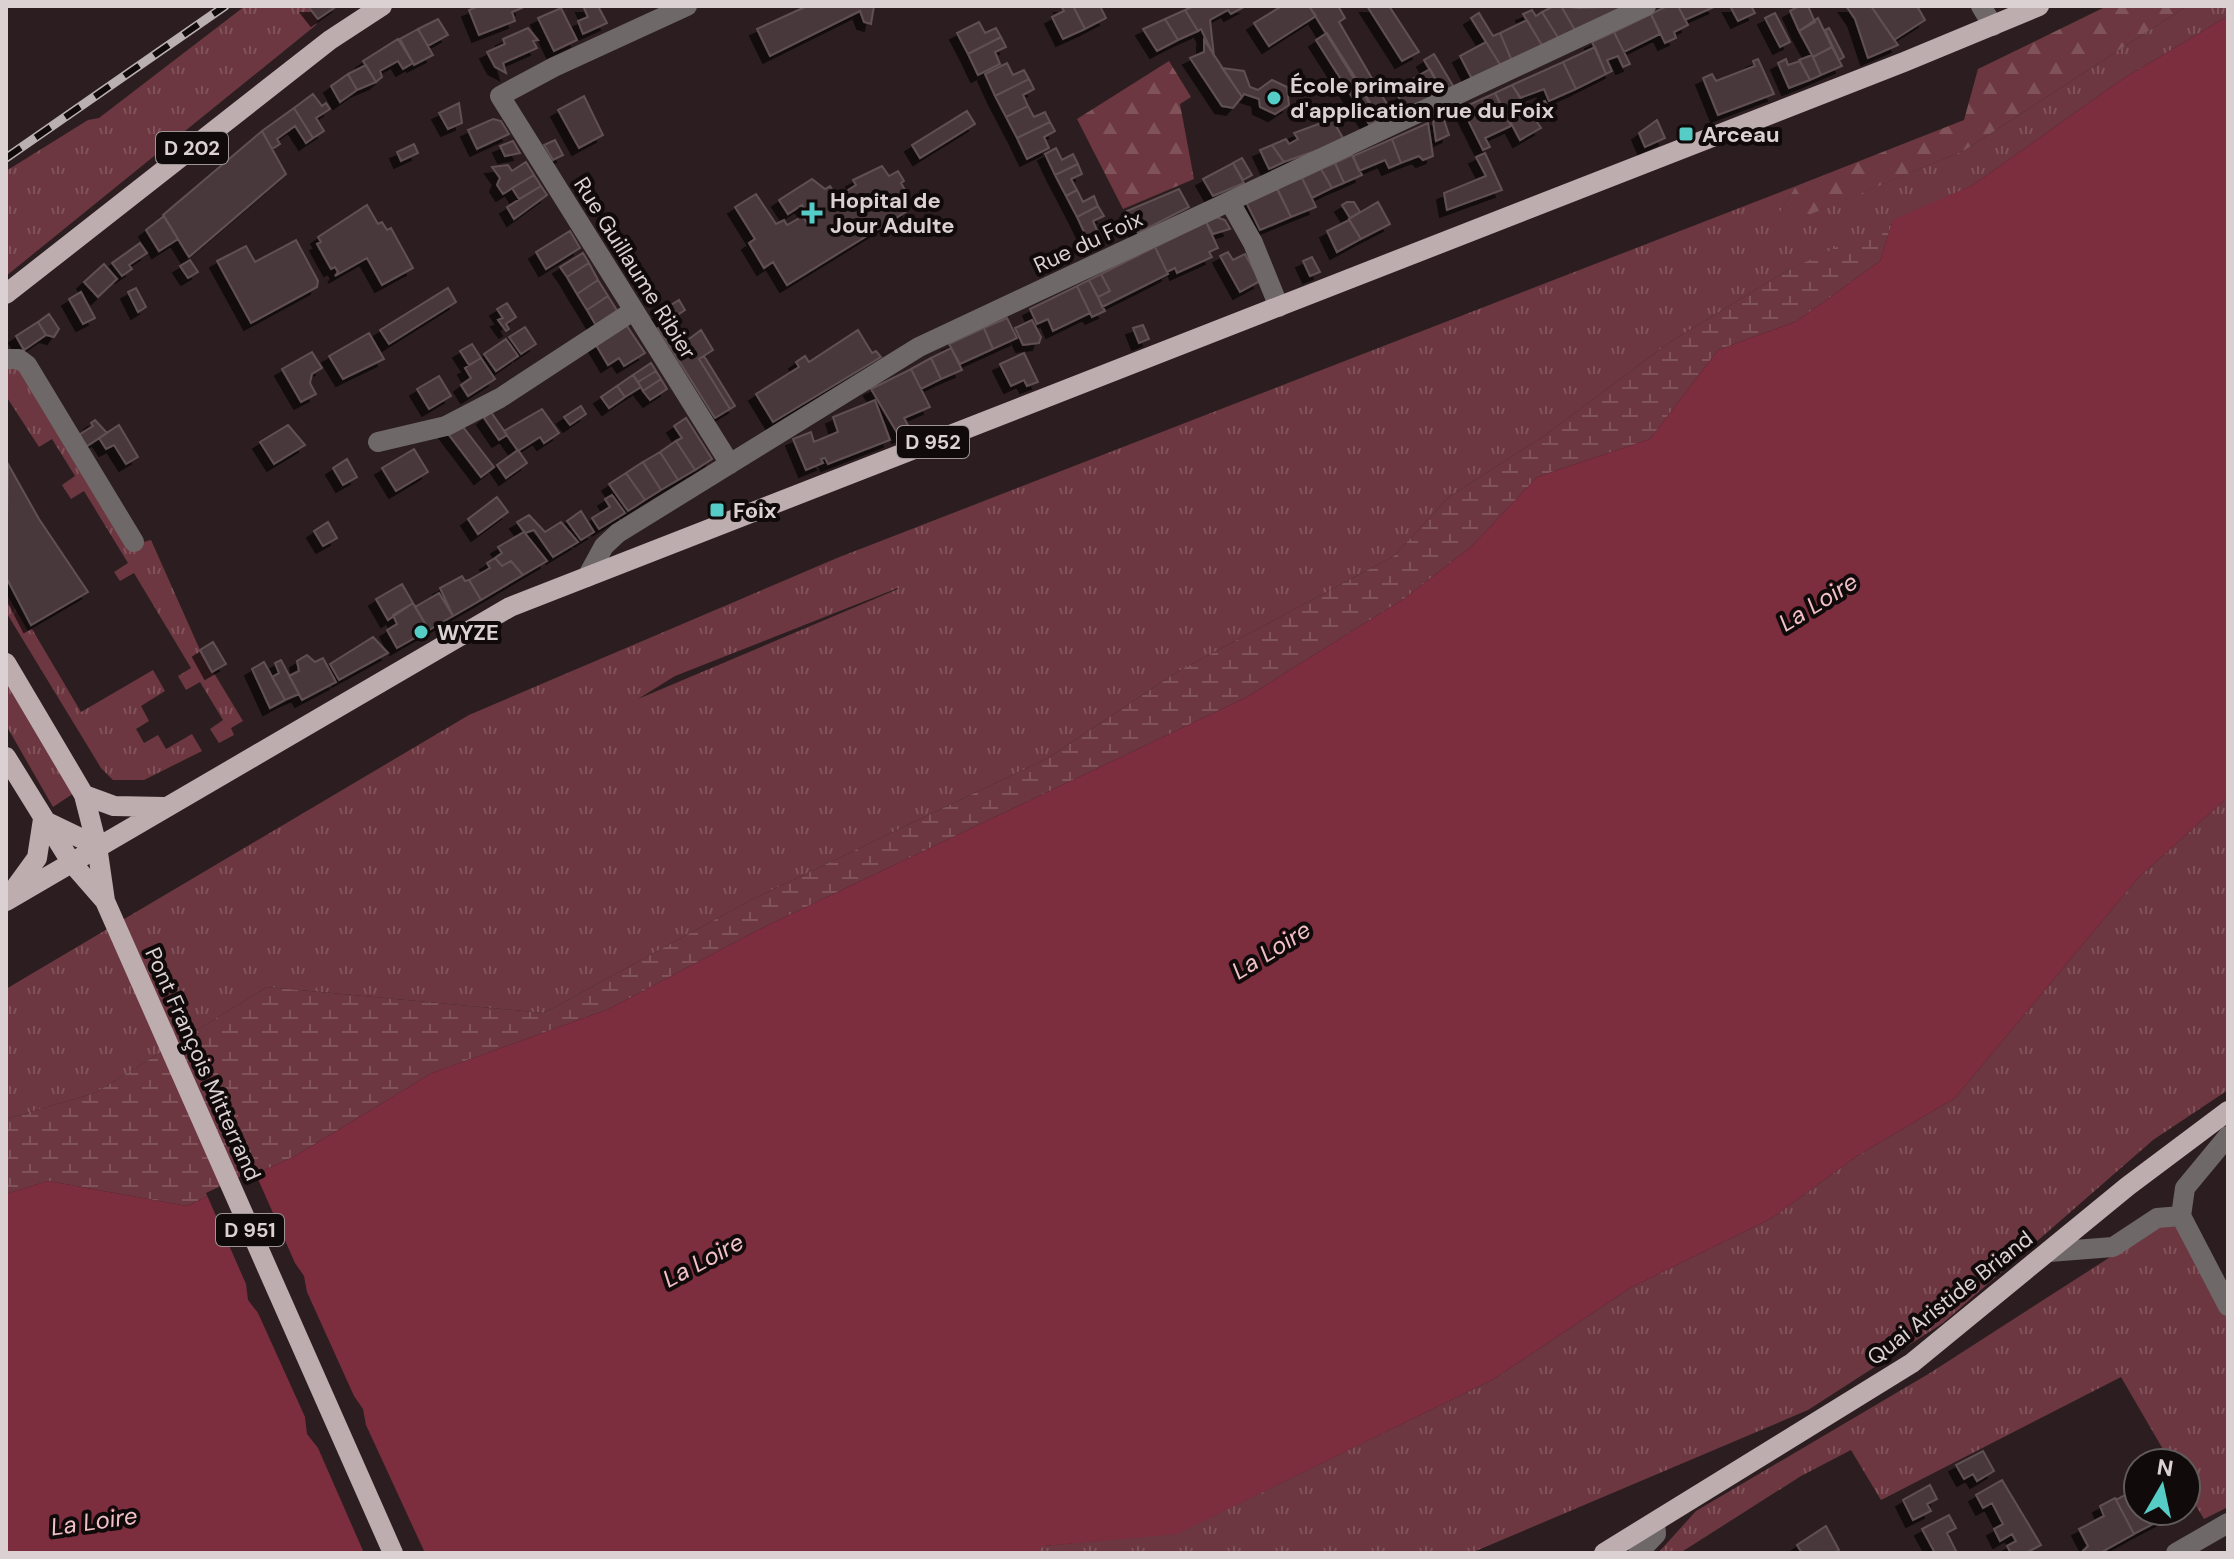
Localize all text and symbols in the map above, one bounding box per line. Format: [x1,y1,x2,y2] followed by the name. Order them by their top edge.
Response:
[1290,71,1554,125] place label: École primaire d'application rue du Foix
[1265,89,1283,107] marker: École primaire d'application rue du Foix
[1702,120,1779,149] place label: Arceau
[1677,125,1695,143] marker: Arceau
[156,132,228,164] road number: D 202
[567,172,703,364] street label: Rue Guillaume Ribier
[830,186,954,240] place label: Hopital de Jour Adulte
[801,202,823,224] marker: Hopital de Jour Adulte
[1029,204,1147,280] street label: Rue du Foix
[897,426,969,458] road number: D 952
[733,496,777,525] place label: Foix
[708,501,726,519] marker: Foix
[1773,566,1863,638] water label: La Loire
[437,618,499,647] place label: WYZE
[412,623,430,641] marker: WYZE
[1226,914,1316,986] water label: La Loire
[138,943,268,1185] street label: Pont François Mitterrand
[216,1214,284,1246] road number: D 951
[1861,1224,2039,1372] street label: Quai Aristide Briand
[657,1226,749,1294] water label: La Loire
[2122,1447,2202,1527] north arrow
[2155,1452,2175,1483] text: N
[49,1500,139,1542] water label: La Loire

